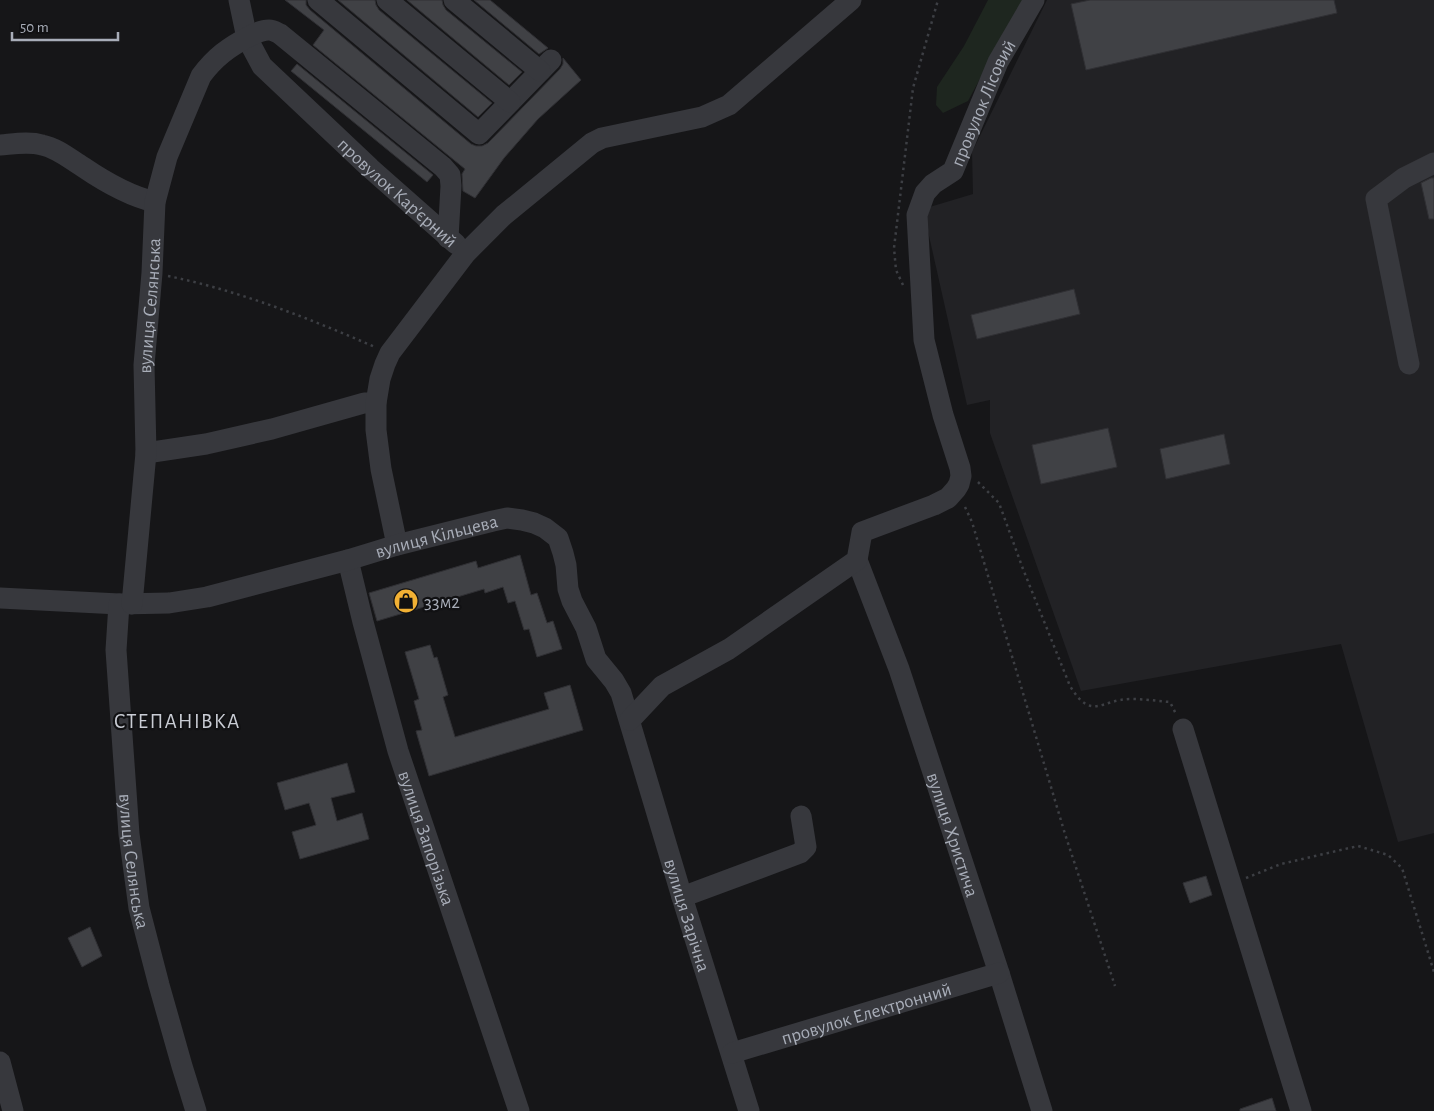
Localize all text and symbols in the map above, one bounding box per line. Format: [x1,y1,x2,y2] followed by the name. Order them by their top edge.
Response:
[12,10,119,42] scale bar
[20,20,49,35] text: 50 m
[948,37,1020,169] street label: провулок Лісовий
[334,135,460,251] street label: провулок Кар'єрний
[136,237,164,374] street label: вулиця Селянська
[373,512,500,562] street label: вулиця Кільцева
[393,588,419,614] shop icon: 33м2
[424,593,460,612] place label: 33м2
[114,711,240,732] district label: СТЕПАНІВКА
[394,768,457,908] street label: вулиця Запорізька
[923,770,981,900] street label: вулиця Христича
[115,793,152,931] street label: вулиця Селянська
[660,857,713,975] street label: вулиця Зарічна
[779,980,954,1049] street label: провулок Електронний

